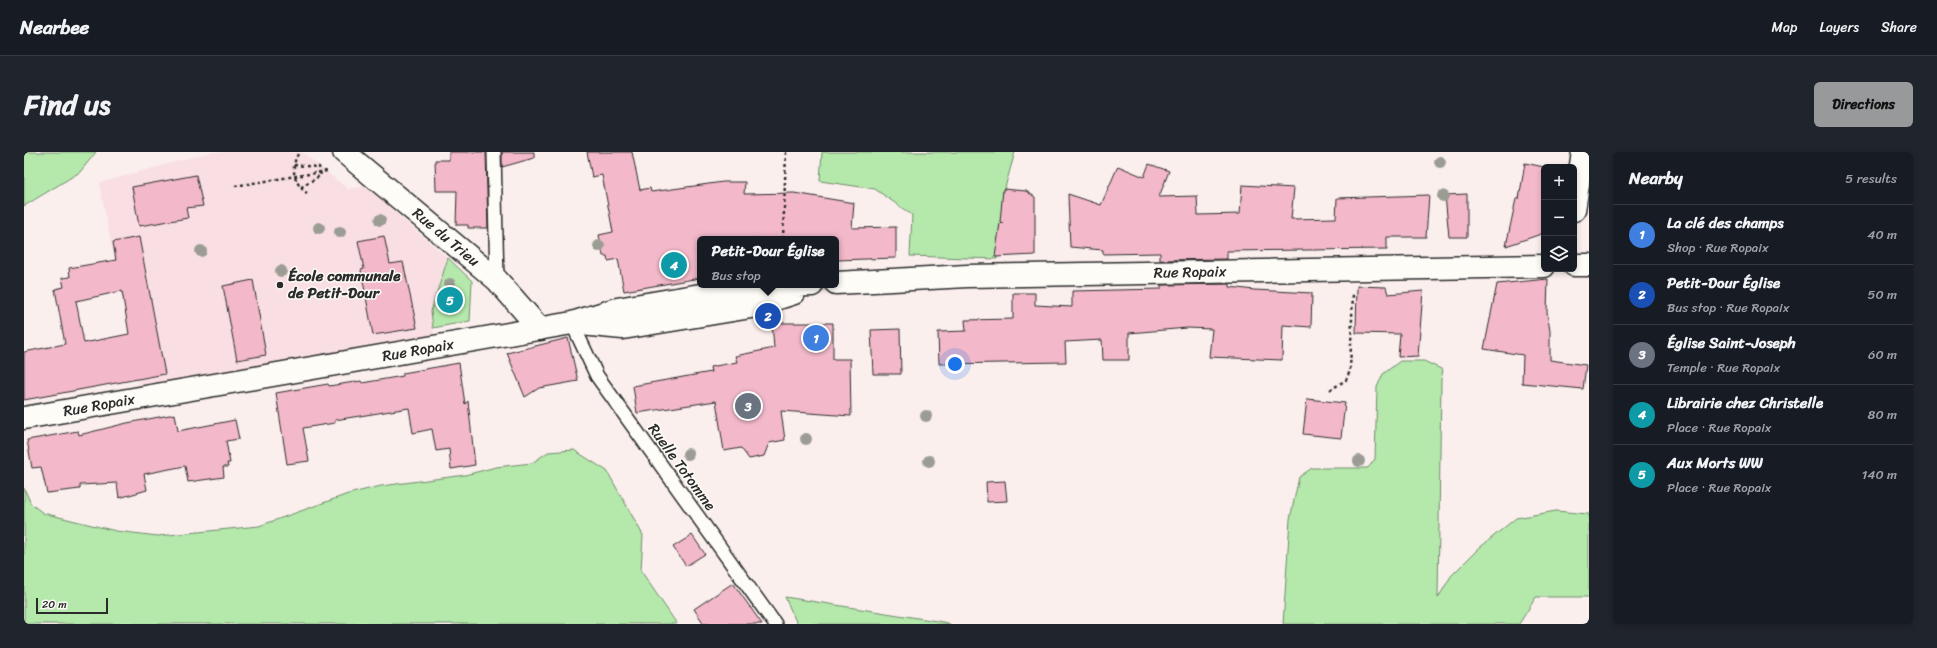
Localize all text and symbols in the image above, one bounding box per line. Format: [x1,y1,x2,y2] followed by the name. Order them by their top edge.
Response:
[20,11,89,44] text: Nearbee
[1772,15,1797,40] text: Map
[1819,15,1859,40] text: Layers
[1881,15,1917,40] text: Share
[24,80,111,129] text: Find us
[1814,82,1913,127] button: Directions
[1629,163,1683,193] text: Nearby
[1541,164,1577,272] map controls
[1541,164,1577,200] button: +
[1845,167,1897,190] text: 5 results
[1541,200,1577,236] button: −
[406,201,486,273] street label: Rue du Trieu
[1667,210,1784,236] text: La clé des champs
[1639,223,1645,246] text: 1
[1867,223,1897,246] text: 40 m
[697,236,839,288] popup
[1541,236,1577,272] button: layers
[1667,236,1769,259] text: Shop · Rue Ropaix
[711,238,825,264] text: Petit-Dour Église
[661,250,687,280] pin: 4
[1154,258,1227,286] street label: Rue Ropaix
[288,263,401,306] place label: École communale de Petit-Dour
[711,264,761,287] text: Bus stop
[1667,270,1780,296] text: Petit-Dour Église
[275,280,285,290] marker: École communale de Petit-Dour
[1638,283,1646,306] text: 2
[1867,283,1897,306] text: 50 m
[437,285,463,315] pin: 5
[1667,296,1789,319] text: Bus stop · Rue Ropaix
[755,301,781,331] pin: 2
[803,323,829,353] pin: 1
[1667,330,1796,356] text: Église Saint-Joseph
[380,331,456,369] street label: Rue Ropaix
[1638,343,1646,366] text: 3
[1868,343,1897,366] text: 60 m
[945,354,965,374] your location
[1667,356,1780,379] text: Temple · Rue Ropaix
[61,386,137,424] street label: Rue Ropaix
[1667,390,1823,416] text: Librairie chez Christelle
[735,391,761,421] pin: 3
[1638,403,1646,426] text: 4
[1868,403,1897,426] text: 80 m
[1667,416,1771,439] text: Place · Rue Ropaix
[641,418,723,516] street label: Ruelle Totomme
[1667,450,1763,476] text: Aux Morts WW
[1638,463,1646,486] text: 5
[1862,463,1897,486] text: 140 m
[1667,476,1771,499] text: Place · Rue Ropaix
[42,595,67,614] text: 20 m
[36,596,108,615] scale bar

